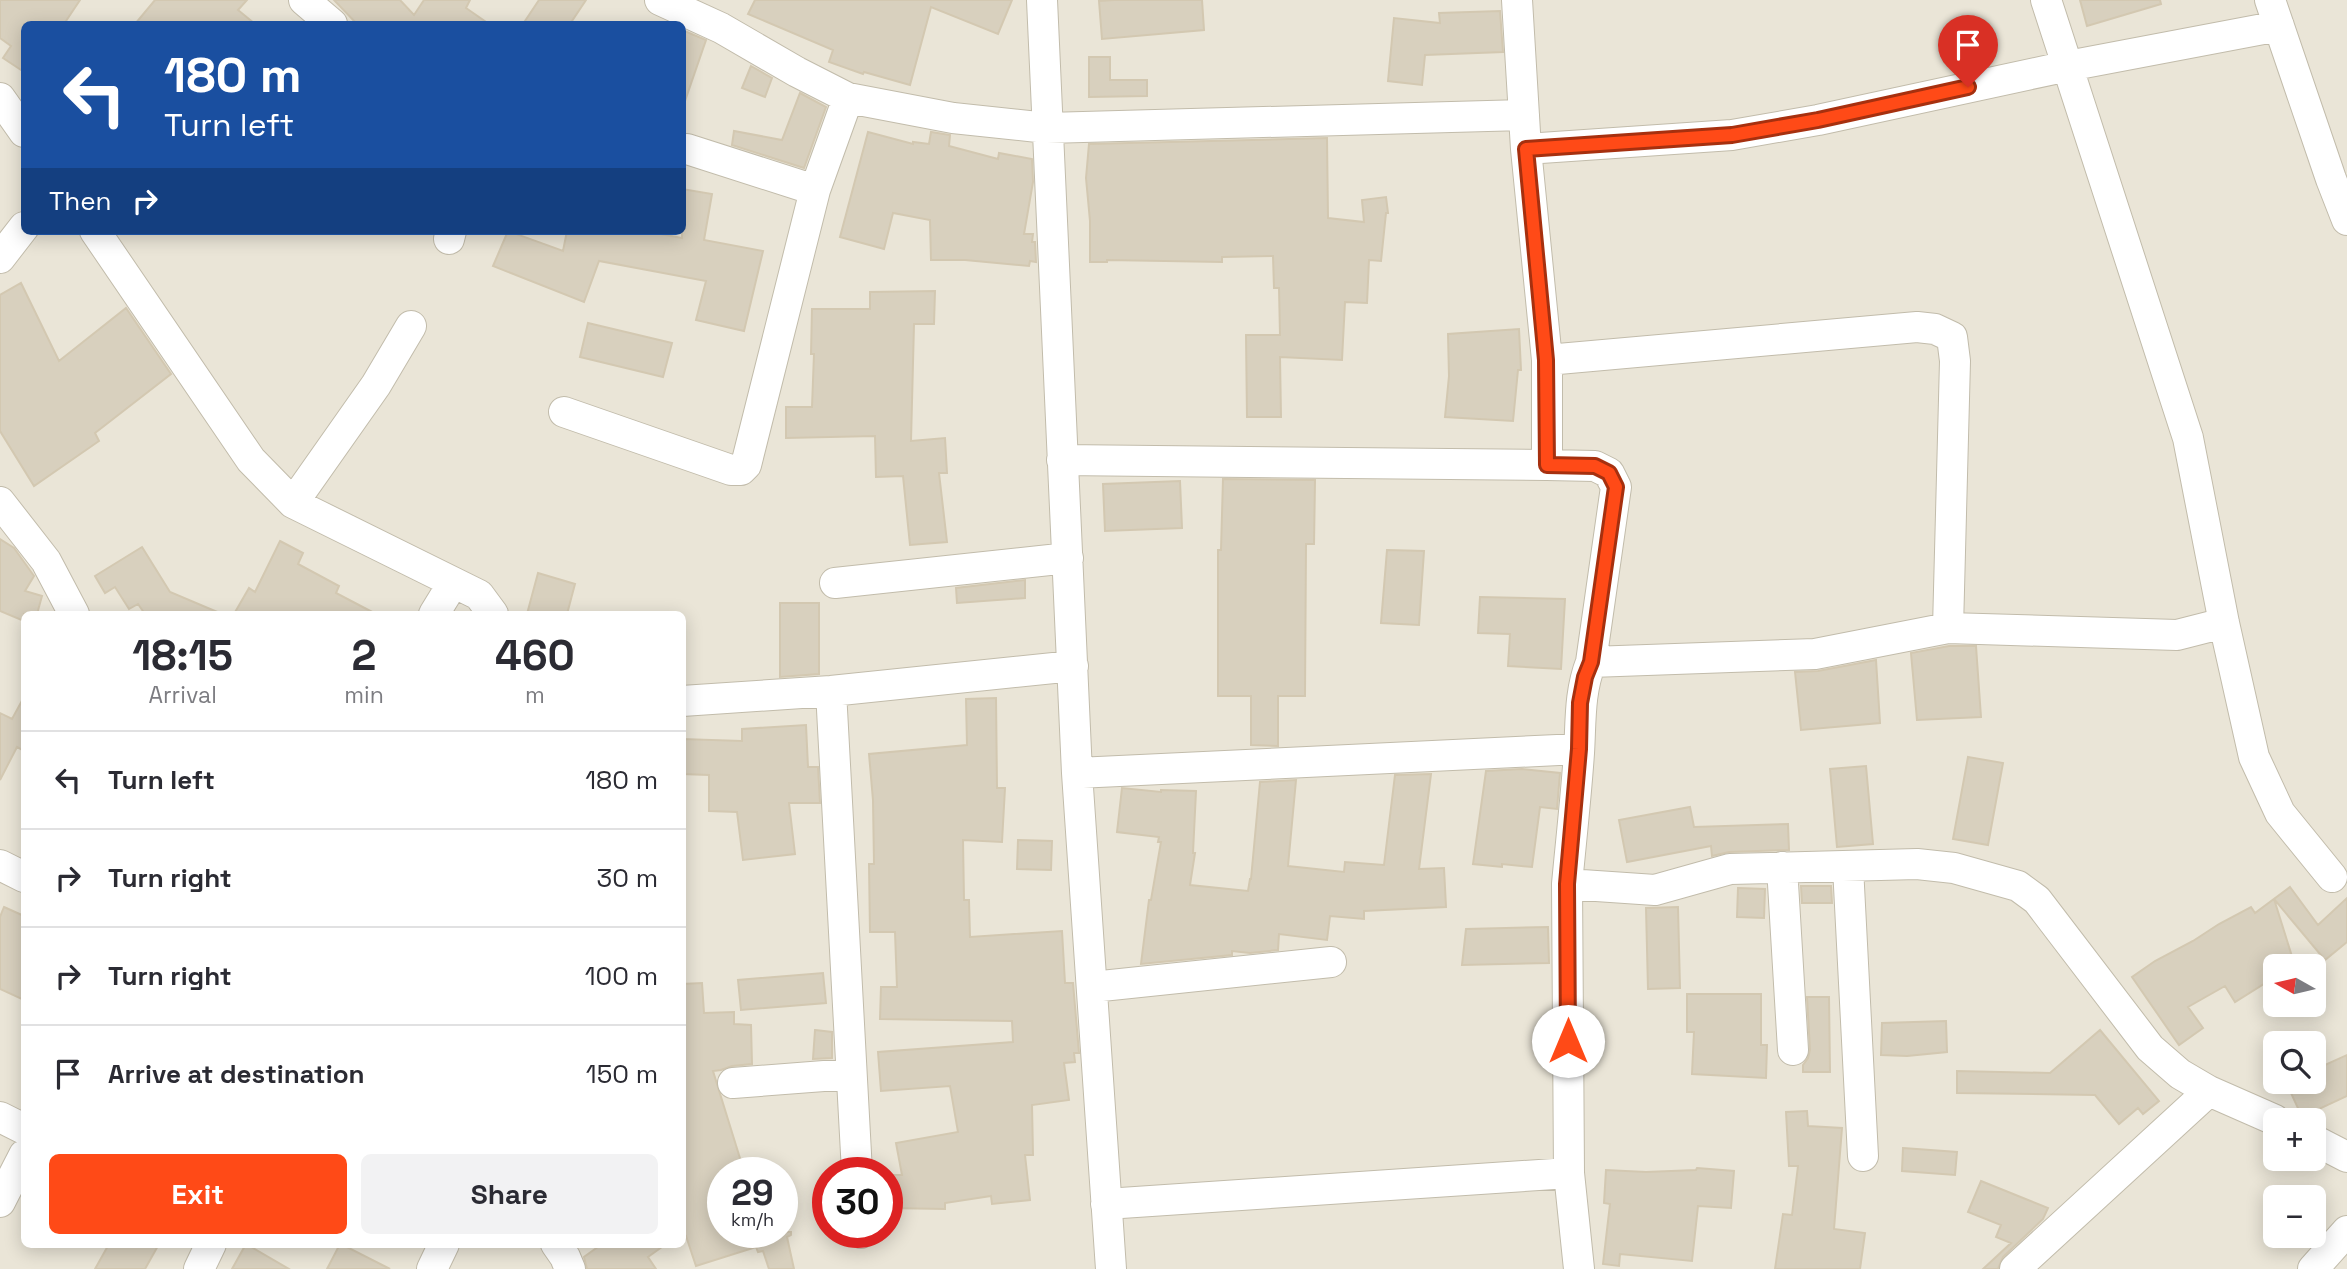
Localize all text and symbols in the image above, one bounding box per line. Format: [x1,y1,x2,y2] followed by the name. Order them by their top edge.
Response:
[1938,15,1998,87] pin
[1949,26,1987,64] icon: arrive
[164,44,302,106] text: 180 m
[49,49,140,140] icon: left
[164,105,294,145] text: Turn left
[126,182,164,220] icon: right
[49,184,112,218] text: Then
[132,629,233,682] text: 18:15
[352,629,376,682] text: 2
[495,629,575,682] text: 460
[148,680,217,710] text: Arrival
[344,680,384,710] text: min
[525,680,545,710] text: m
[49,761,87,799] icon: left
[108,763,215,797] text: Turn left
[585,763,658,797] text: 180 m
[49,859,87,897] icon: right
[108,861,232,895] text: Turn right
[597,861,658,895] text: 30 m
[2263,954,2326,1017] north arrow
[2263,954,2326,1248] map controls
[49,957,87,995] icon: right
[108,959,232,993] text: Turn right
[585,959,658,993] text: 100 m
[1531,1004,1605,1078] position arrow
[2263,1031,2326,1094] button: search
[49,1055,87,1093] icon: arrive
[108,1057,365,1091] text: Arrive at destination
[586,1057,658,1091] text: 150 m
[2263,1108,2326,1171] button: +
[49,1154,347,1234] button: Exit
[361,1154,658,1234] button: Share
[812,1157,903,1248] speed limit sign: 30
[731,1171,774,1215] text: 29
[2263,1185,2326,1248] button: −
[731,1208,774,1231] text: km/h

